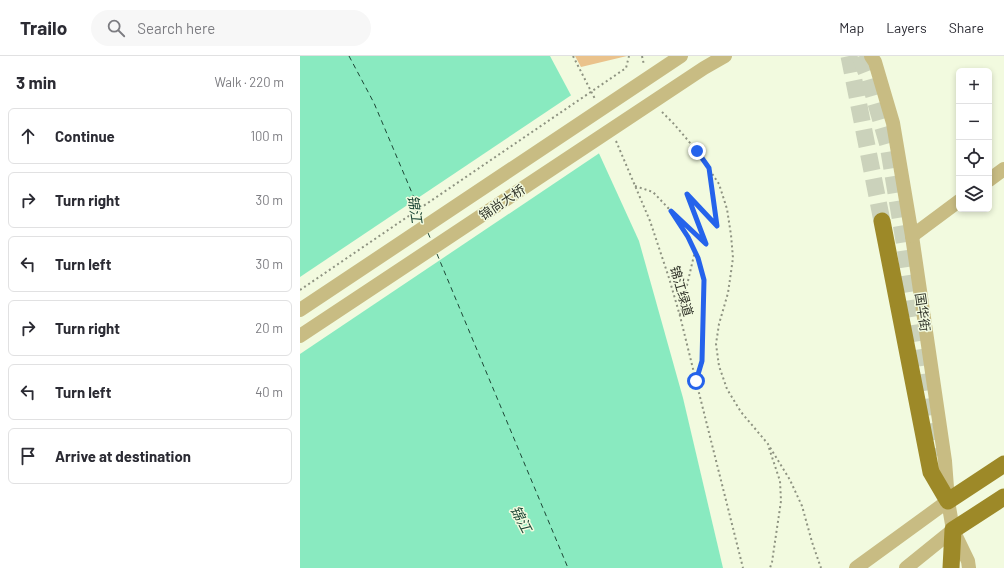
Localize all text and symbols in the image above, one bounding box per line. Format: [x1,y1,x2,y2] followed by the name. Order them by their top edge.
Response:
[91,10,371,46] search box
[20,16,67,39] text: Trailo
[105,17,127,39] icon: search
[137,19,215,37] text: Search here
[839,19,864,36] text: Map
[886,19,927,36] text: Layers
[949,19,984,36] text: Share
[956,68,992,212] map controls
[956,68,992,104] button: +
[16,72,56,92] text: 3 min
[214,74,284,90] text: Walk · 220 m
[956,104,992,140] button: −
[17,125,39,147] icon: ahead
[55,127,115,145] text: Continue
[250,128,283,144] text: 100 m
[956,140,992,176] button: locate
[688,142,706,160] route end
[956,176,992,212] button: layers
[476,181,528,223] street label: 锦尚大桥
[17,189,39,211] icon: right
[55,191,120,209] text: Turn right
[256,192,283,208] text: 30 m
[405,194,426,226] water label: 锦江
[17,253,39,275] icon: left
[55,255,111,273] text: Turn left
[256,256,283,272] text: 30 m
[667,264,697,318] street label: 锦江绿道
[912,292,934,332] street label: 国华街
[17,317,39,339] icon: right
[55,319,120,337] text: Turn right
[255,320,283,336] text: 20 m
[687,372,705,390] route start
[17,381,39,403] icon: left
[55,383,111,401] text: Turn left
[255,384,283,400] text: 40 m
[17,445,39,467] icon: arrive
[55,447,191,465] text: Arrive at destination
[507,502,536,537] water label: 锦江

